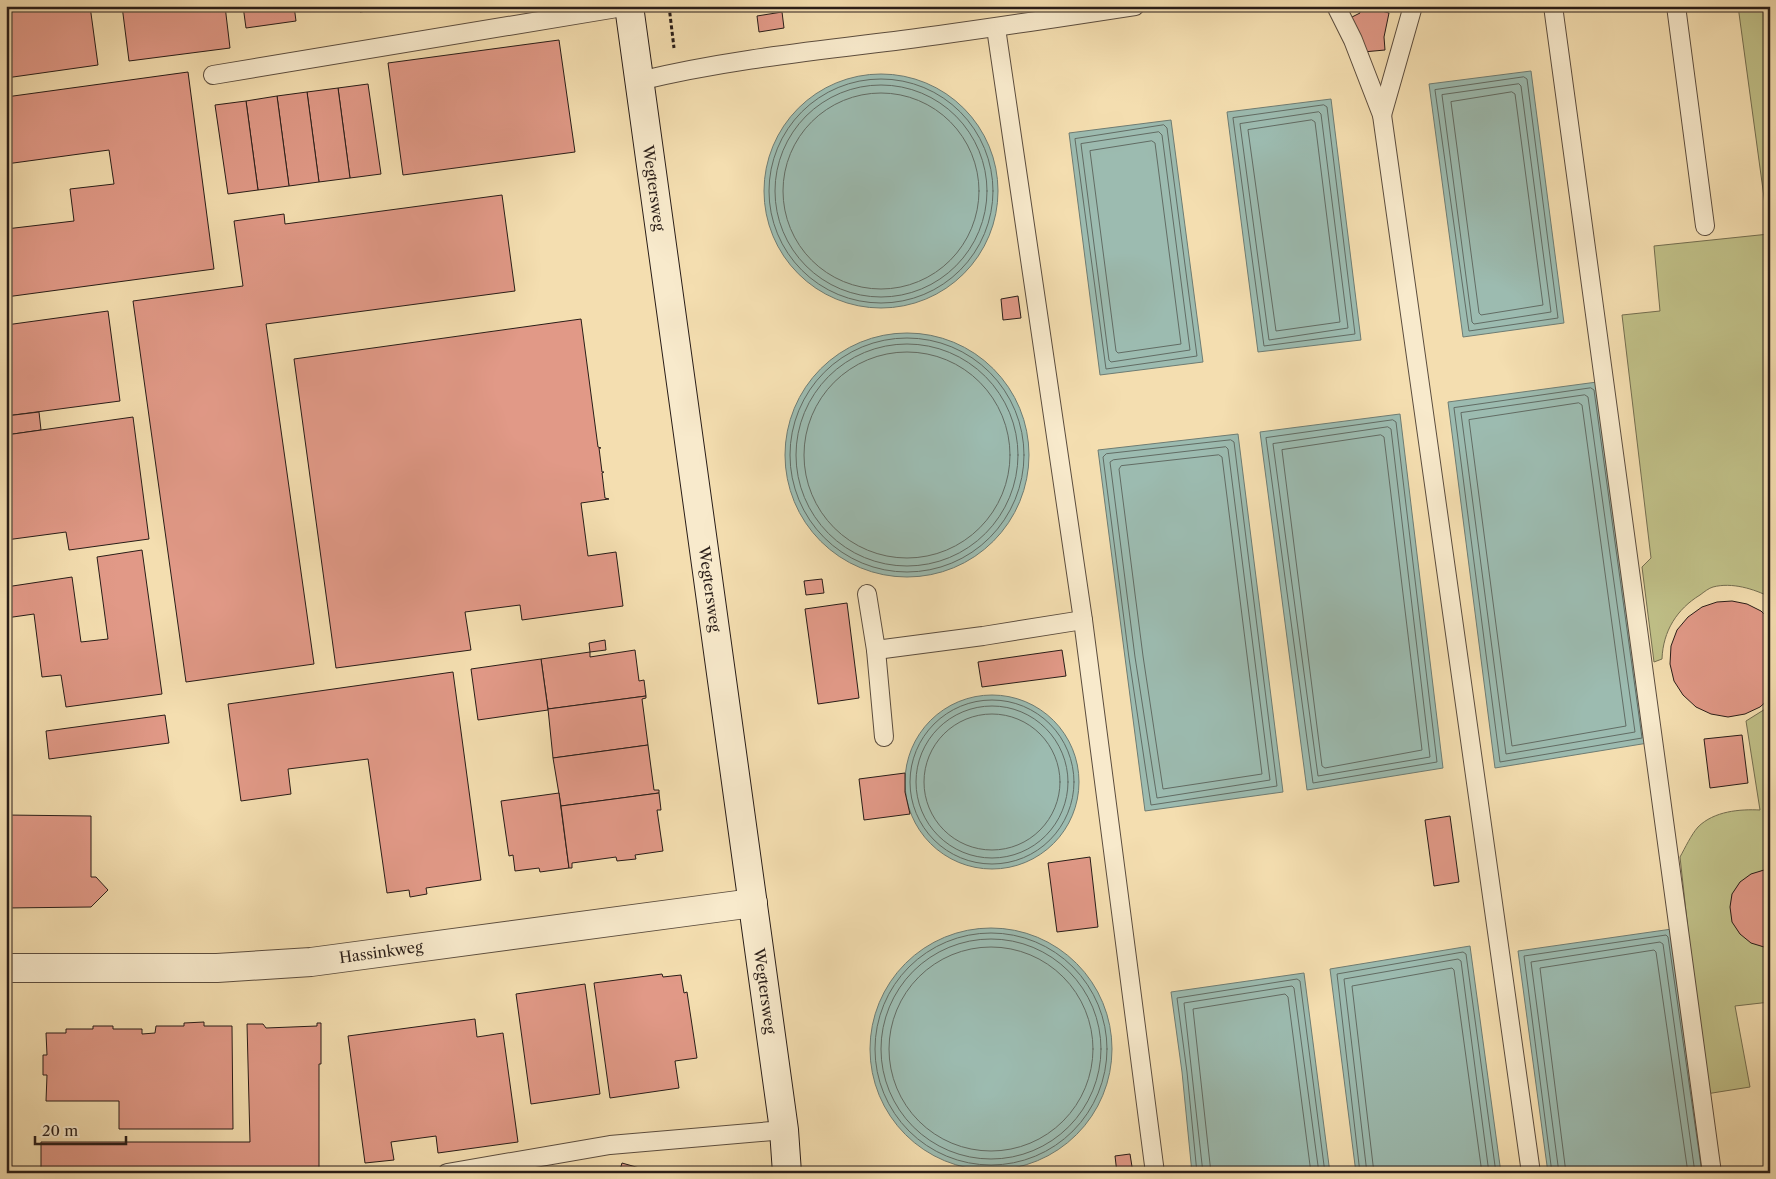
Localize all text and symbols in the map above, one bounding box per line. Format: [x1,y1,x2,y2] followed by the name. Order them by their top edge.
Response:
[638,143,669,232] street label: Wegtersweg
[694,544,725,633] street label: Wegtersweg
[338,937,424,967] street label: Hassinkweg
[749,946,780,1035] street label: Wegtersweg
[35,1114,126,1146] scale bar
[42,1121,78,1140] text: 20 m

